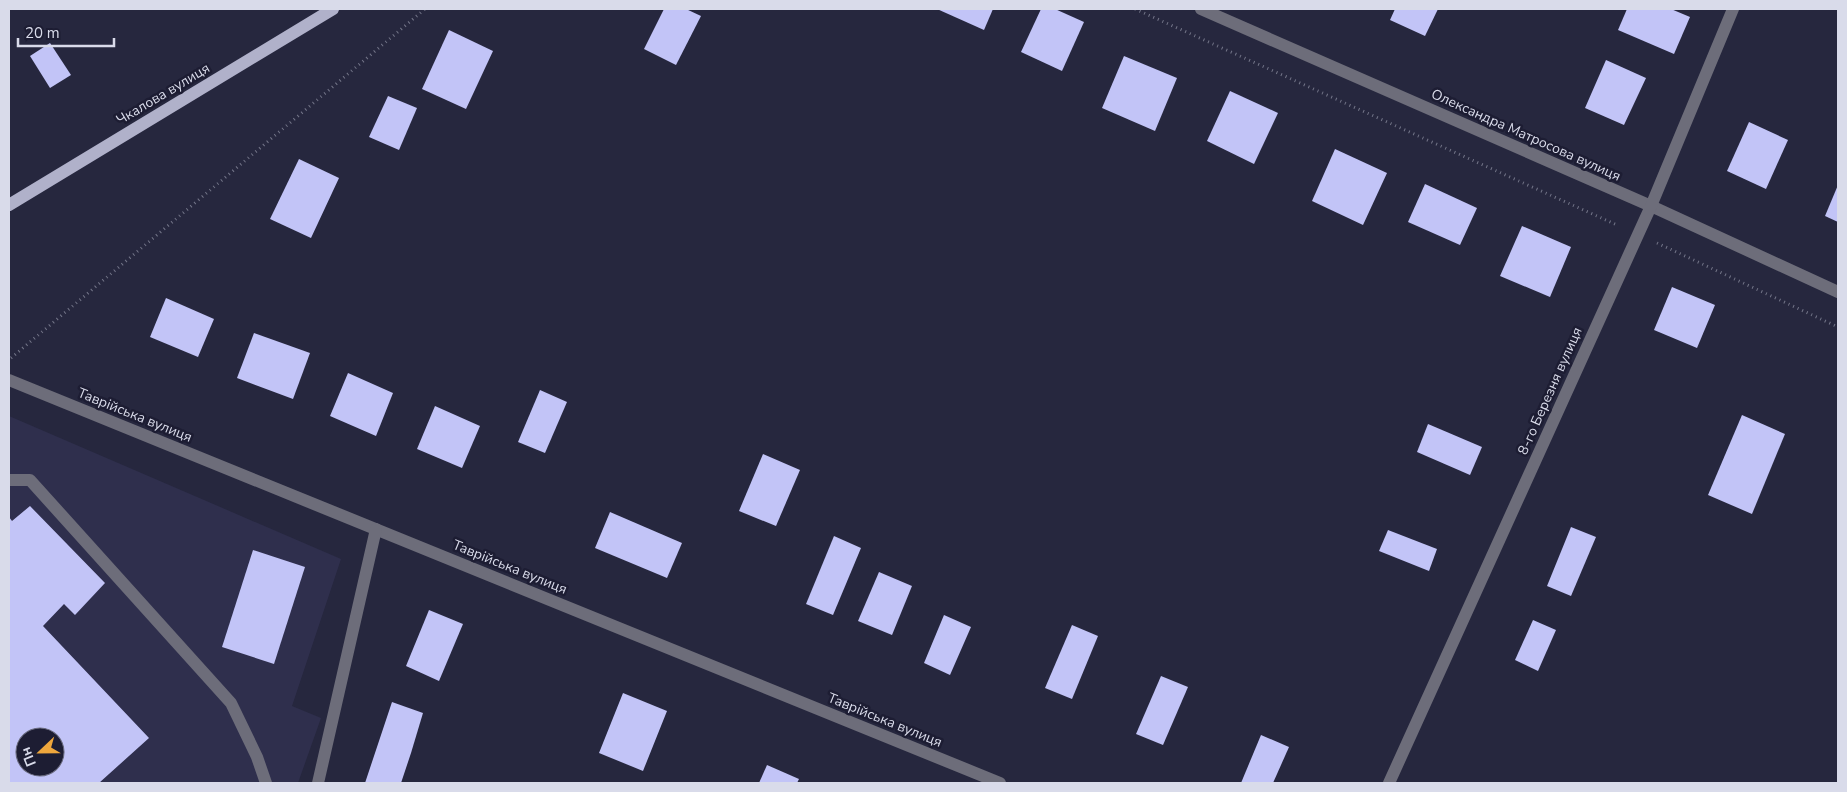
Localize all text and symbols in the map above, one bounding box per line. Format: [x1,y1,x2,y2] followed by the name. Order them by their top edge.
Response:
[18,15,114,47] scale bar
[25,23,60,43] text: 20 m
[113,59,213,129] street label: Чкалова вулиця
[1428,84,1624,186] street label: Олександра Матросова вулиця
[1513,324,1587,458] street label: 8-го Березня вулиця
[75,383,195,447] street label: Таврійська вулиця
[450,535,570,599] street label: Таврійська вулиця
[825,688,945,752] street label: Таврійська вулиця
[15,727,65,777] north arrow
[16,744,41,769] text: Пн

